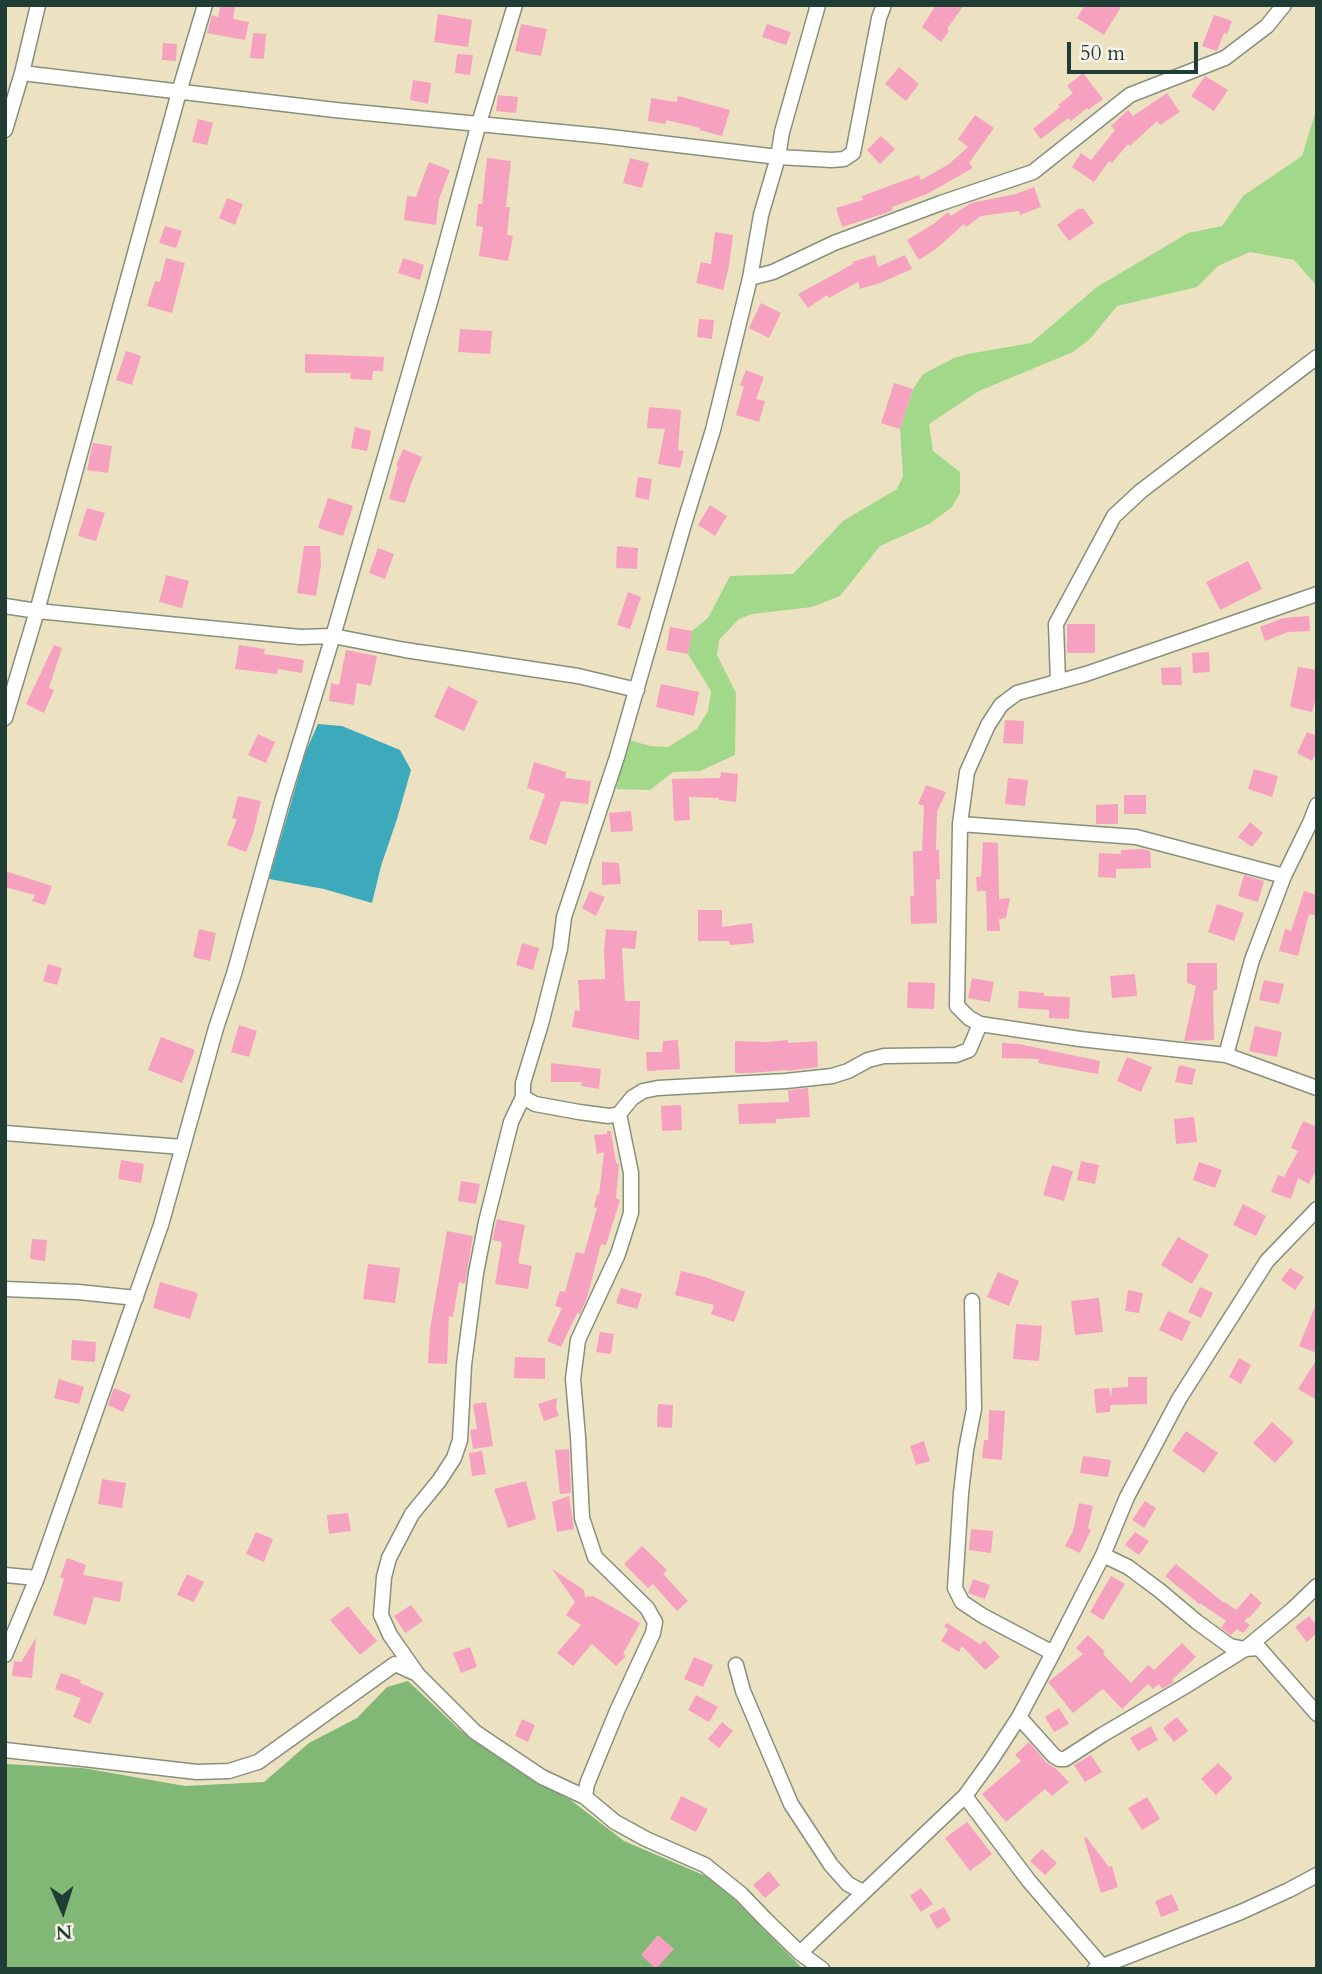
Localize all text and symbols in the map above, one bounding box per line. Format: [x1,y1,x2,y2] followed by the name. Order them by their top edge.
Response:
[1070,28,1201,72] scale bar
[1080,39,1125,68] text: 50 m
[28,1876,98,1946] north arrow
[55,1919,73,1945] text: N

